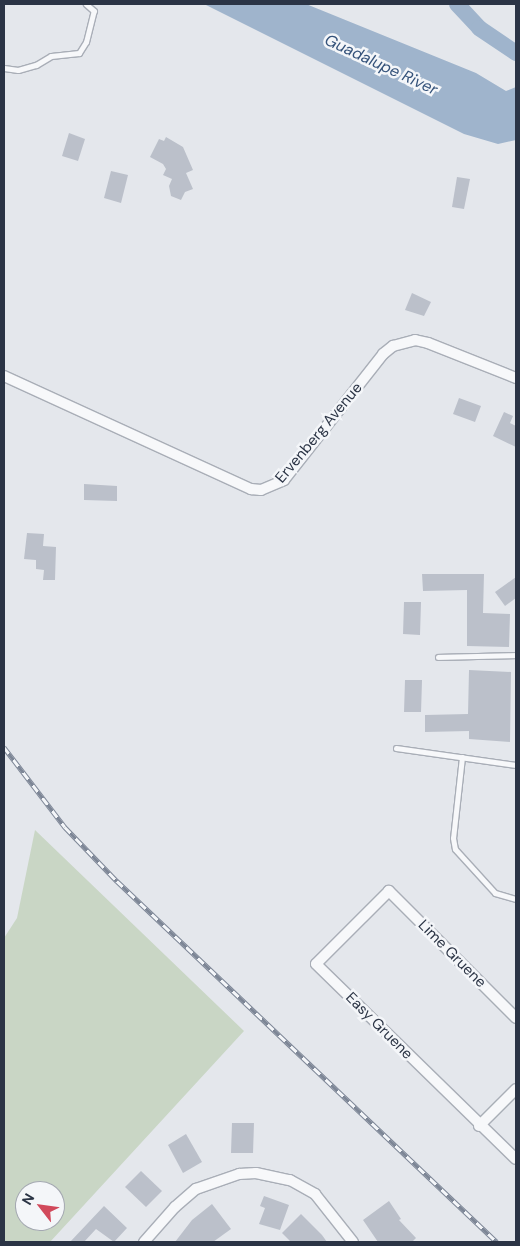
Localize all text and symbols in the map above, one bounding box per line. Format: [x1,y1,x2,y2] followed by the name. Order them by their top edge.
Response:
[322,30,440,100] water label: Guadalupe River
[272,379,366,487] street label: Ervenberg Avenue
[414,916,490,992] street label: Lime Gruene
[342,989,416,1063] street label: Easy Gruene
[15,1181,65,1231] north arrow
[18,1190,38,1208] text: N

